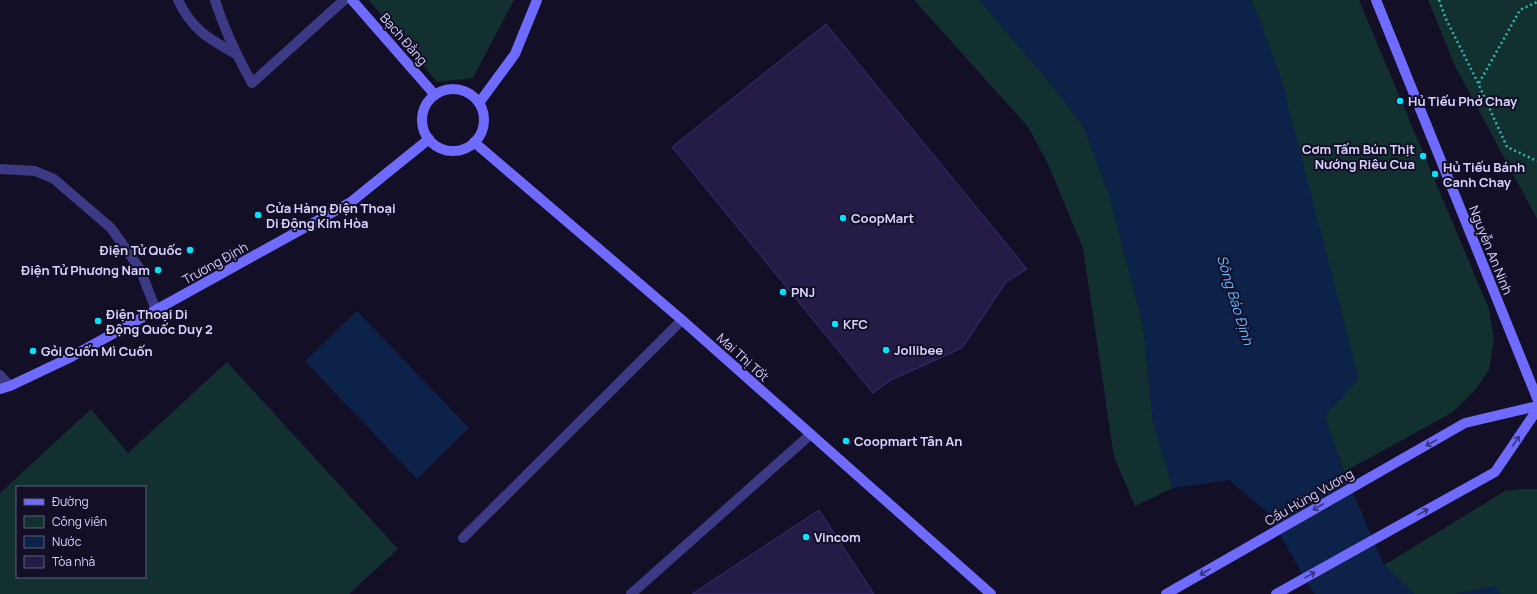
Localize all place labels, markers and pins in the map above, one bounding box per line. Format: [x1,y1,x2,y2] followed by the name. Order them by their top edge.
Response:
[1408,92,1518,110] place label: Hủ Tiếu Phở Chay
[1395,96,1405,106] marker: Hủ Tiếu Phở Chay
[1302,140,1415,173] place label: Cơm Tấm Bún Thịt Nướng Riêu Cua
[1418,151,1428,161] marker: Cơm Tấm Bún Thịt Nướng Riêu Cua
[1443,158,1525,191] place label: Hủ Tiếu Bánh Canh Chay
[1430,169,1440,179] marker: Hủ Tiếu Bánh Canh Chay
[266,199,396,232] place label: Cửa Hàng Điện Thoại Di Động Kim Hòa
[851,209,914,227] place label: CoopMart
[253,210,263,220] marker: Cửa Hàng Điện Thoại Di Động Kim Hòa
[838,213,848,223] marker: CoopMart
[100,241,183,259] place label: Điện Tử Quốc
[185,245,195,255] marker: Điện Tử Quốc
[21,261,150,279] place label: Điện Tử Phương Nam
[153,265,163,275] marker: Điện Tử Phương Nam
[791,283,815,301] place label: PNJ
[778,287,788,297] marker: PNJ
[106,305,213,338] place label: Điện Thoại Di Động Quốc Duy 2
[843,315,868,333] place label: KFC
[93,316,103,326] marker: Điện Thoại Di Động Quốc Duy 2
[830,319,840,329] marker: KFC
[894,341,943,359] place label: Jollibee
[41,342,153,360] place label: Gỏi Cuốn Mì Cuốn
[881,345,891,355] marker: Jollibee
[28,346,38,356] marker: Gỏi Cuốn Mì Cuốn
[854,432,962,450] place label: Coopmart Tân An
[841,436,851,446] marker: Coopmart Tân An
[814,528,861,546] place label: Vincom
[801,532,811,542] marker: Vincom

